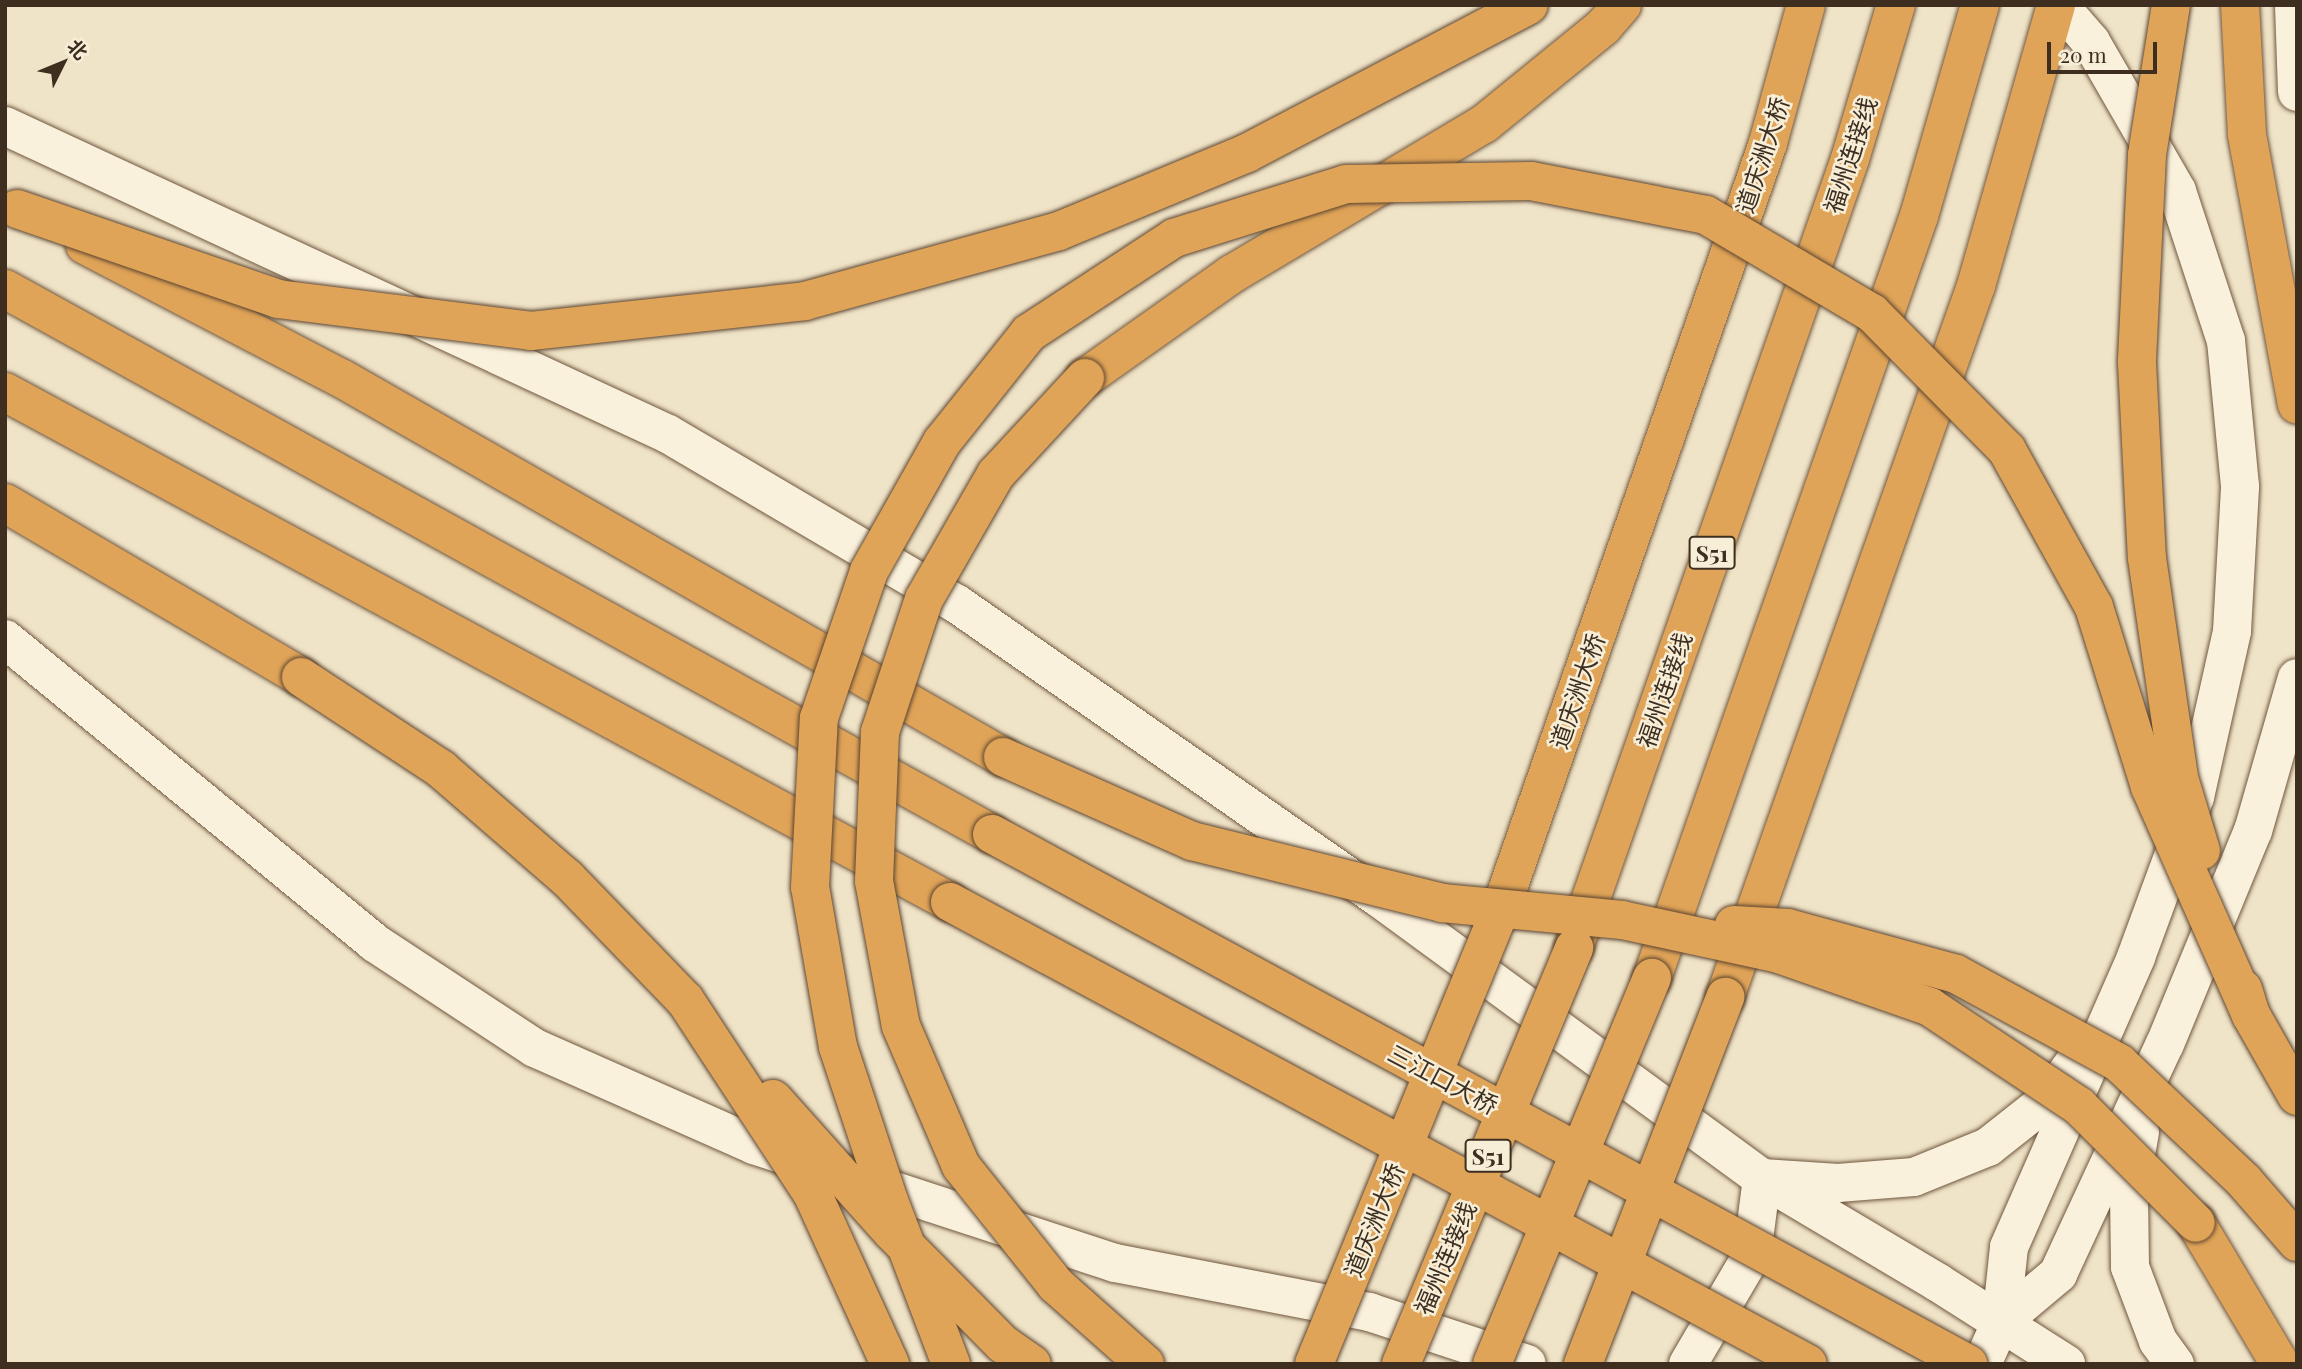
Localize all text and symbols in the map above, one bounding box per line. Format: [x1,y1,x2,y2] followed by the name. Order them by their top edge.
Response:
[28,28,98,98] north arrow
[2050,28,2160,72] scale bar
[62,33,94,64] text: 北
[2060,40,2107,68] text: 20 m
[1730,93,1794,217] street label: 道庆洲大桥
[1818,93,1882,217] street label: 福州连接线
[1688,534,1736,572] road number: S51
[1631,629,1697,751] street label: 福州连接线
[1544,630,1610,752] street label: 道庆洲大桥
[1383,1038,1503,1120] street label: 三江口大桥
[1464,1136,1512,1176] road number: S51
[1338,1159,1410,1281] street label: 道庆洲大桥
[1408,1197,1482,1319] street label: 福州连接线

